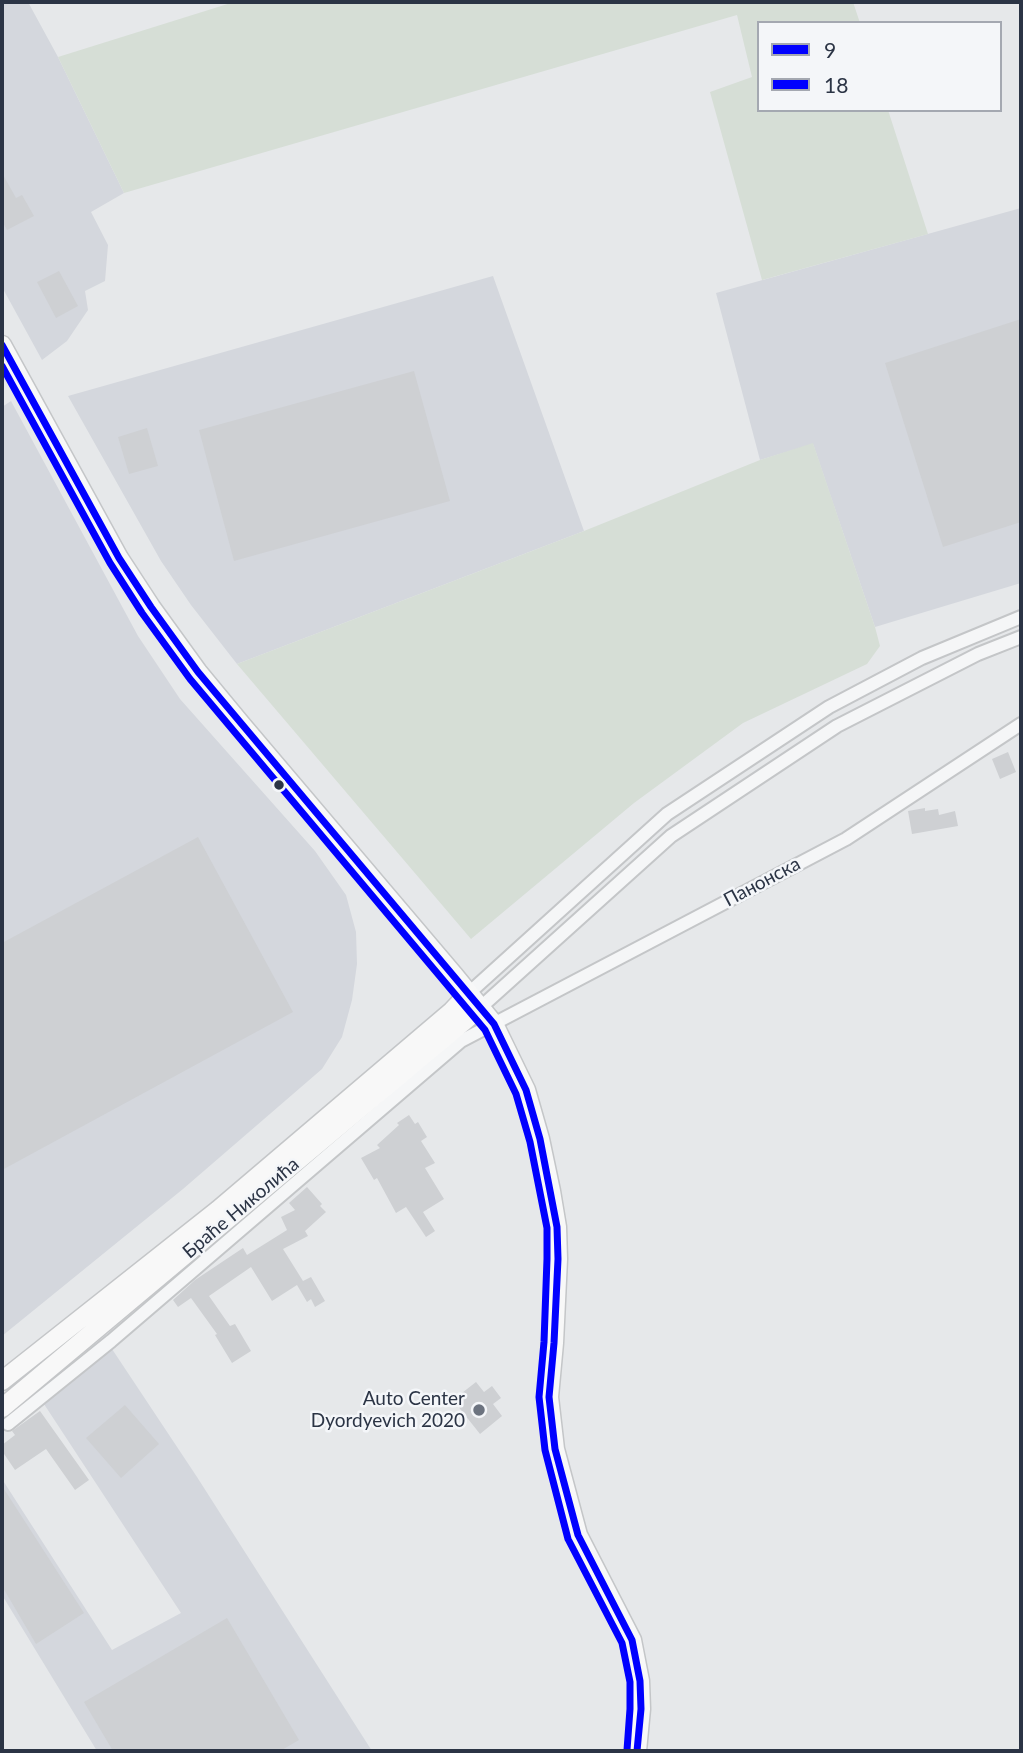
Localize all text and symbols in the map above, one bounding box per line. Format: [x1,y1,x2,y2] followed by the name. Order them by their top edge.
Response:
[757,21,1002,112] legend
[824,37,836,62] text: 9
[824,72,848,97] text: 18
[272,778,286,792] unlabelled marker
[720,852,804,912] street label: Панонска
[178,1153,304,1263] street label: Браће Николића
[311,1388,465,1432] place label: Auto Center Dyordyevich 2020
[471,1402,487,1418] marker: Auto Center Dyordyevich 2020

